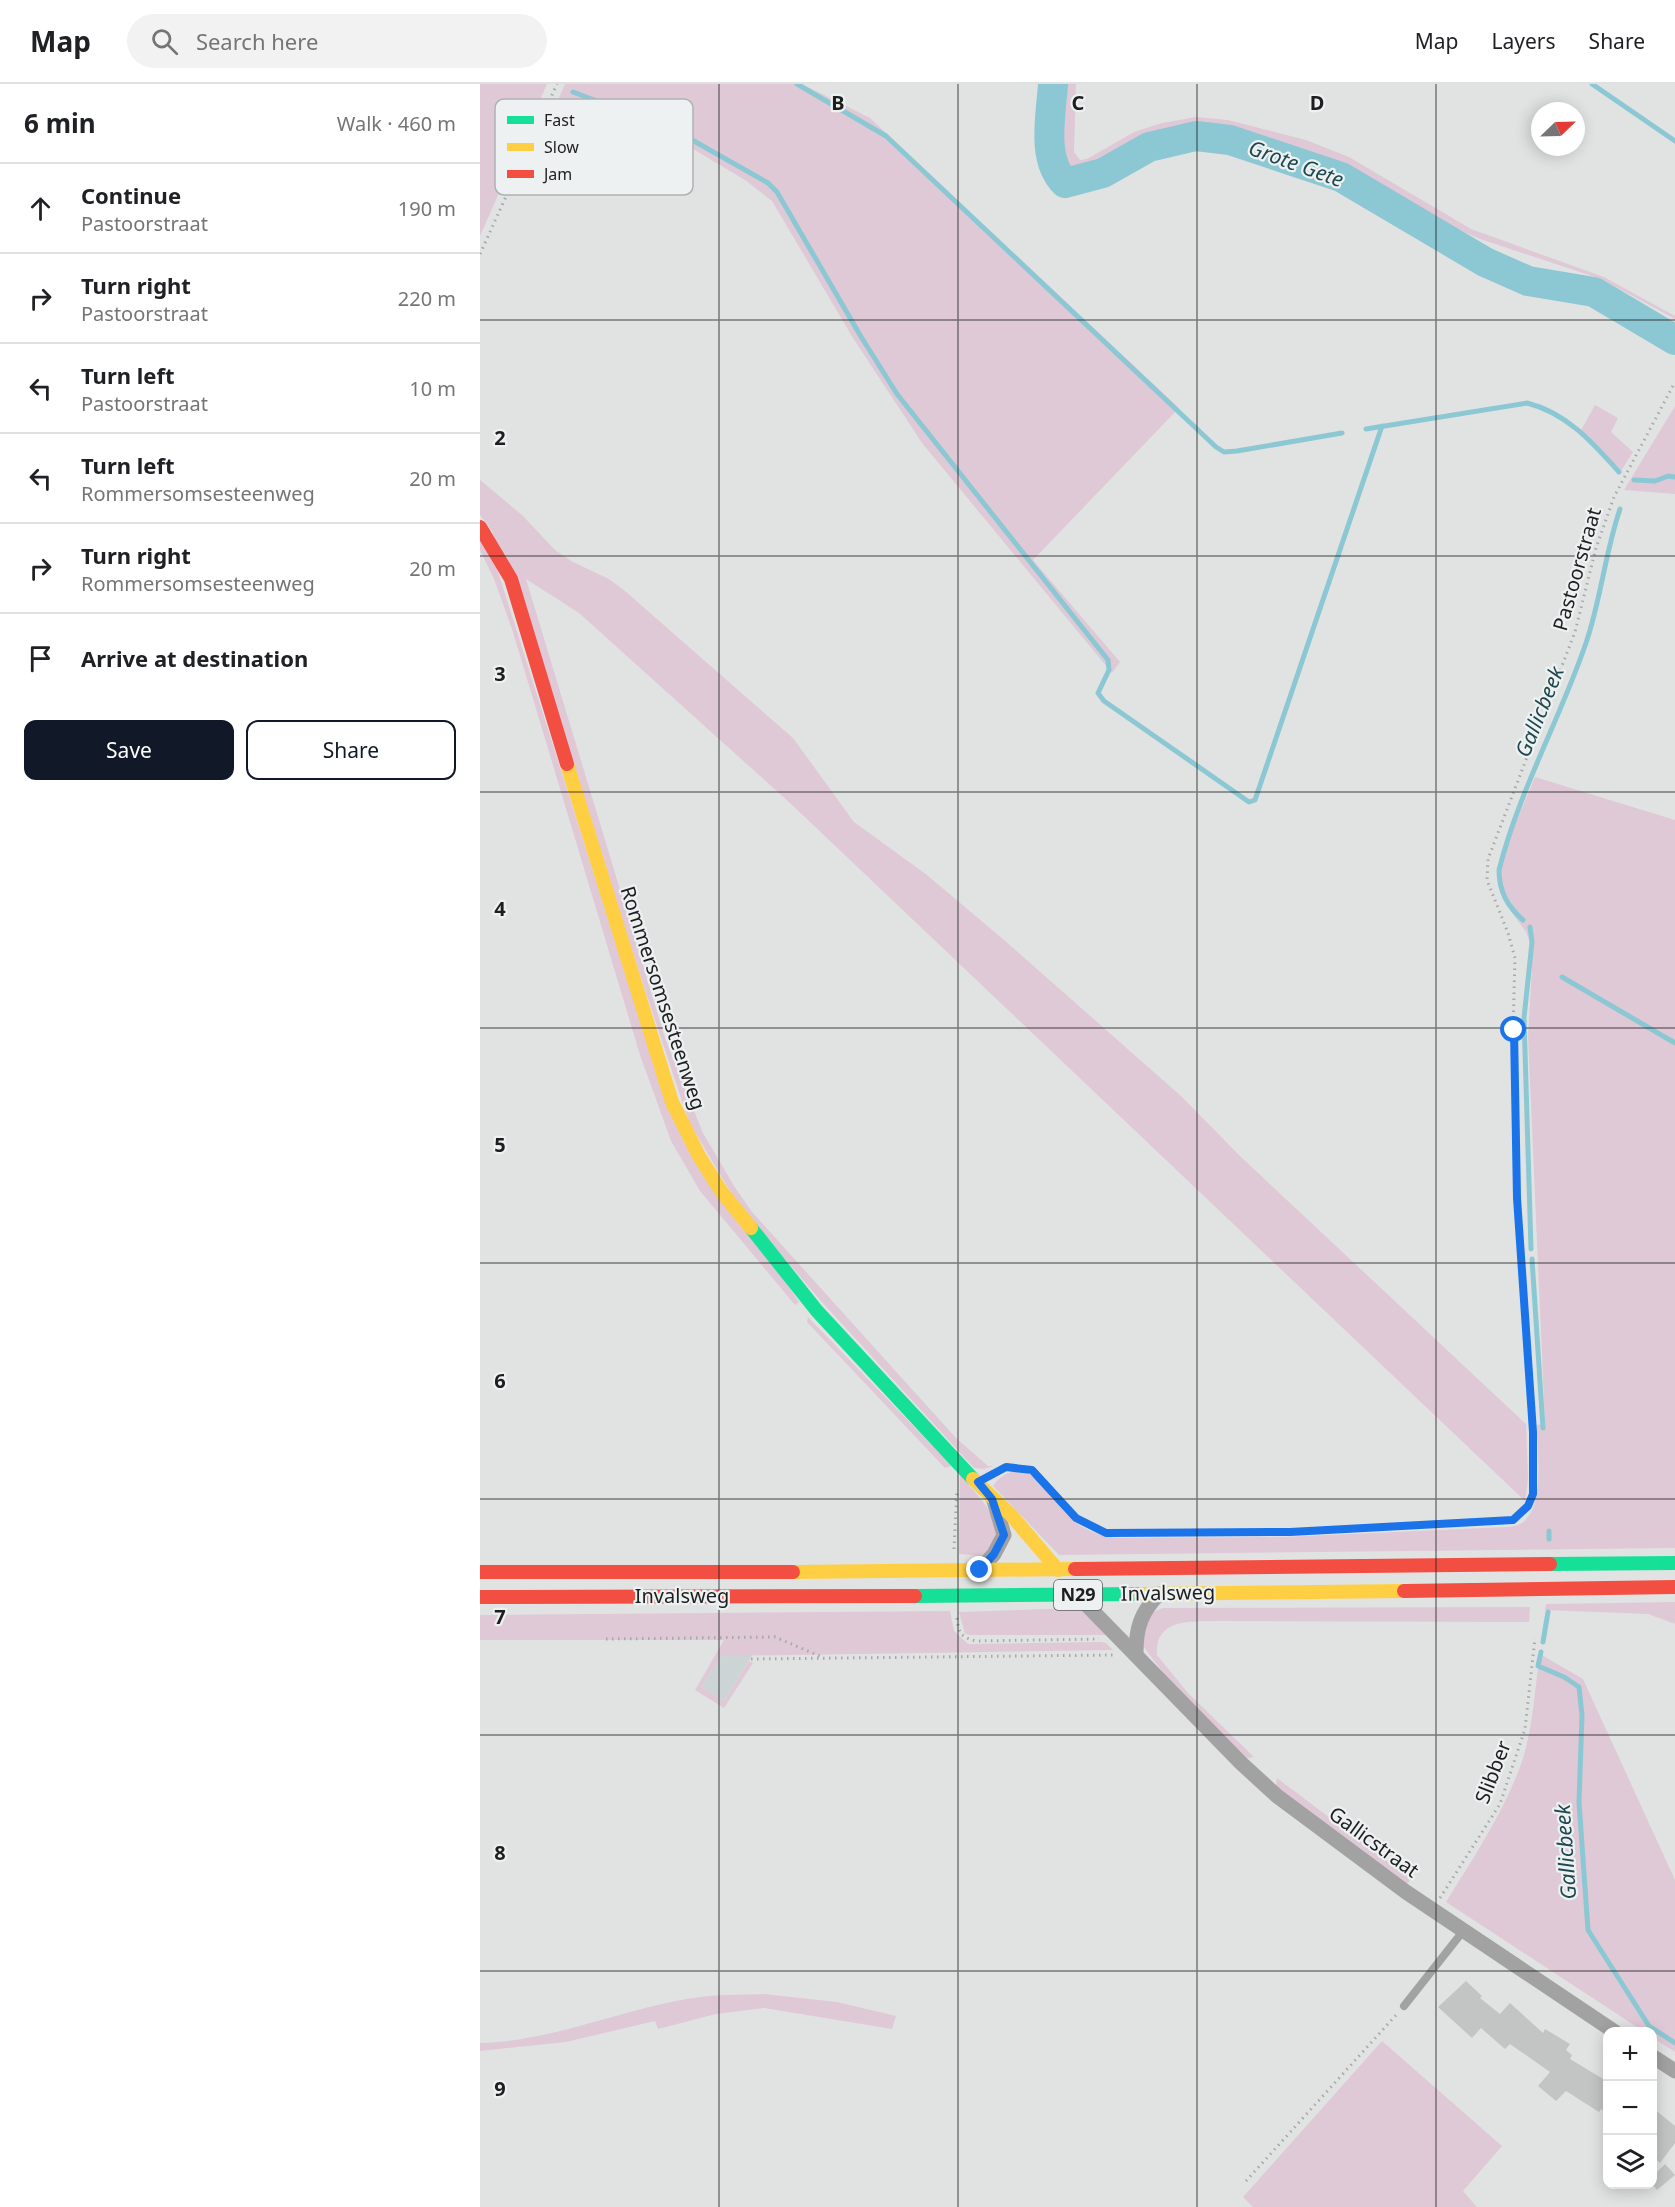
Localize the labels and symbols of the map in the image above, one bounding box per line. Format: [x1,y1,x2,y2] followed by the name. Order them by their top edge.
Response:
[831,89,845,116] text: B
[1072,89,1085,116] text: C
[1310,89,1324,116] text: D
[495,99,693,195] legend
[1531,102,1585,156] north arrow
[544,109,575,131] text: Fast
[1245,133,1348,193] water label: Grote Gete
[544,136,579,158] text: Slow
[542,163,572,185] text: Jam
[494,424,506,451] text: 2
[1546,504,1607,634] street label: Pastoorstraat
[494,660,506,687] text: 3
[1508,661,1571,761] water label: Gallicbeek
[615,883,712,1113] street label: Rommersomsesteenweg
[494,895,506,922] text: 4
[1500,1016,1526,1042] route start
[494,1131,506,1158] text: 5
[494,1367,506,1394] text: 6
[966,1556,992,1582] route end
[1120,1578,1216,1607] street label: Invalsweg
[1054,1580,1102,1610] road number: N29
[635,1582,729,1609] street label: Invalsweg
[494,1603,506,1630] text: 7
[1468,1736,1517,1807] street label: Slibber
[1324,1800,1425,1883] street label: Gallicstraat
[1548,1802,1582,1901] water label: Gallicbeek
[494,1839,506,1866] text: 8
[494,2075,506,2102] text: 9

